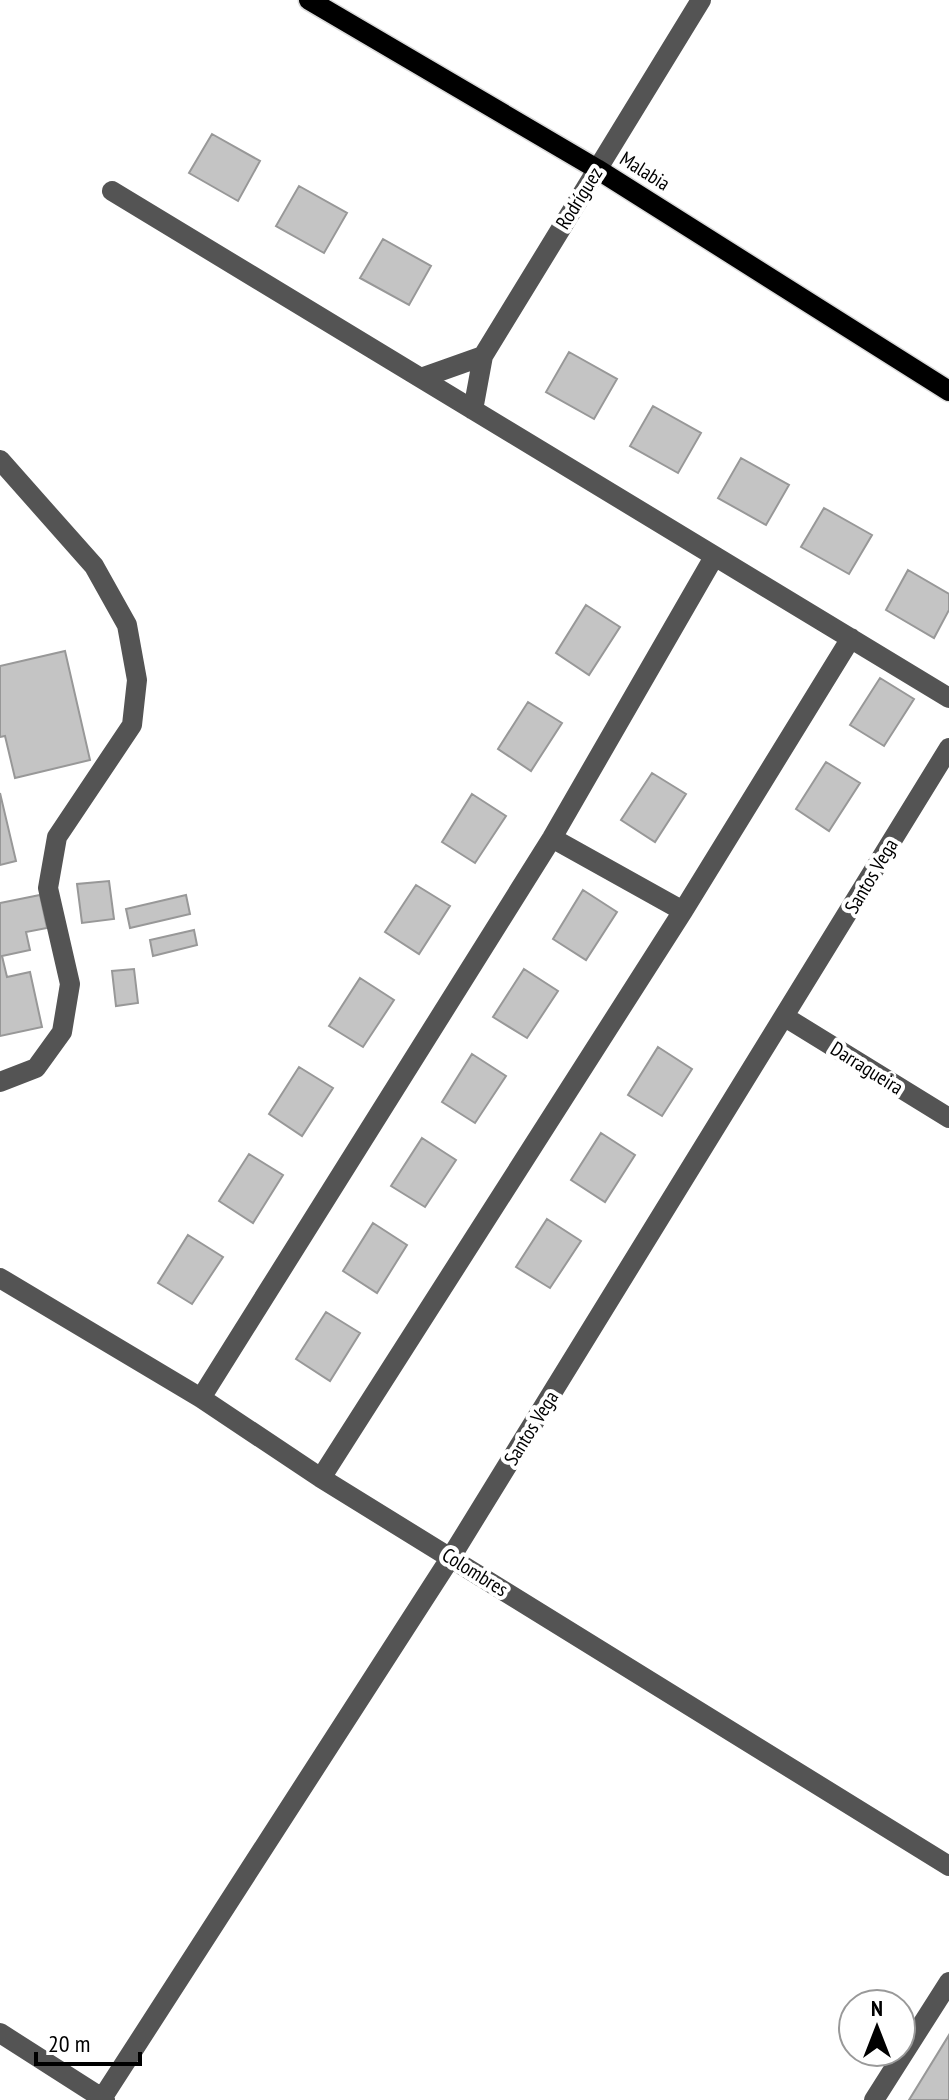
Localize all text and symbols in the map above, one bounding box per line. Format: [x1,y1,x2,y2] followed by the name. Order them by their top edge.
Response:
[615,146,675,196] street label: Malabia
[550,162,608,234] street label: Rodríguez
[839,834,903,918] street label: Santos Vega
[826,1036,908,1100] street label: Darragueira
[498,1386,564,1470] street label: Santos Vega
[437,1542,513,1602] street label: Colombres
[837,1988,917,2068] north arrow
[871,1994,883,2022] text: N
[36,2016,140,2066] scale bar
[48,2028,90,2059] text: 20 m

